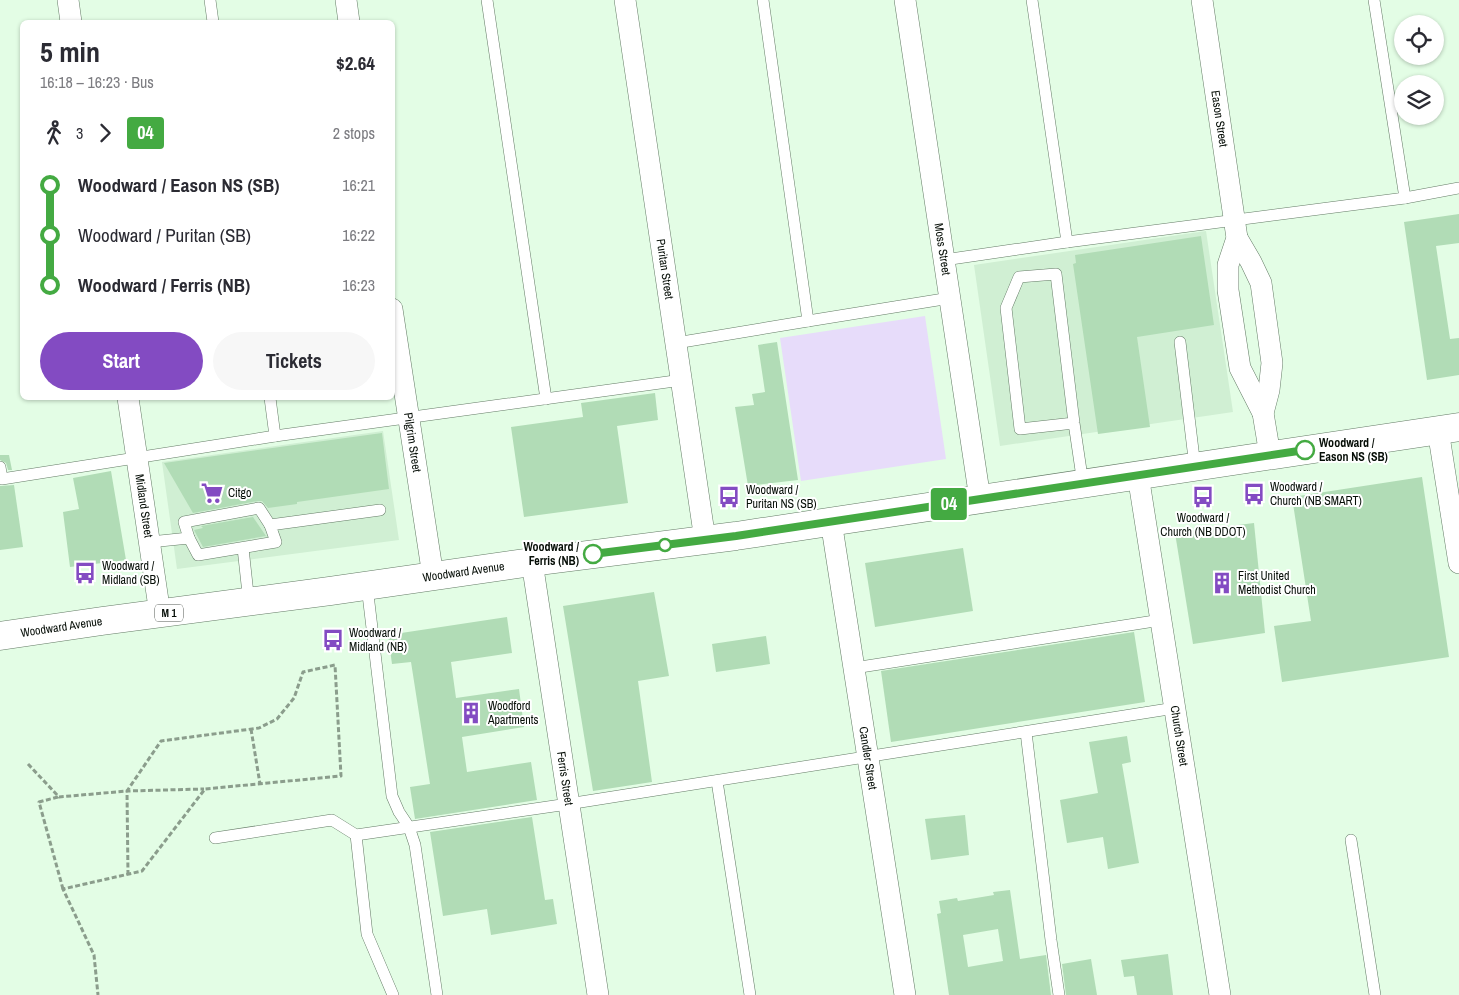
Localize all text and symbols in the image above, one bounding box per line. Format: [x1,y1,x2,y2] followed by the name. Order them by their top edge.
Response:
[1394,15,1444,125] map controls
[1394,15,1444,65] button: locate
[40,33,100,71] text: 5 min
[336,50,375,76] text: $2.64
[40,71,154,93] text: 16:18 – 16:23 · Bus
[1394,75,1444,125] button: layers
[1207,89,1232,148] street label: Eason Street
[40,119,68,147] icon: walk
[91,119,119,147] icon: forward
[137,120,154,145] text: 04
[76,122,83,144] text: 3
[333,122,375,144] text: 2 stops
[78,172,279,198] text: Woodward / Eason NS (SB)
[342,174,375,196] text: 16:21
[78,222,251,248] text: Woodward / Puritan (SB)
[931,222,954,277] street label: Moss Street
[342,224,375,246] text: 16:22
[652,238,677,301] street label: Puritan Street
[78,272,250,298] text: Woodward / Ferris (NB)
[342,274,375,296] text: 16:23
[40,332,203,390] button: Start
[213,332,375,390] button: Tickets
[400,411,425,474] street label: Pilgrim Street
[1319,435,1388,465] place label: Woodward / Eason NS (SB)
[1295,440,1315,460] marker: Woodward / Eason NS (SB)
[131,473,157,539] street label: Midland Street
[1270,479,1362,509] place label: Woodward / Church (NB SMART)
[199,480,225,506] supermarket icon: Citgo
[1241,481,1267,507] bus stop icon: Woodward / Church (NB SMART)
[746,482,817,512] place label: Woodward / Puritan NS (SB)
[716,484,742,510] bus stop icon: Woodward / Puritan NS (SB)
[1190,484,1216,510] bus stop icon: Woodward / Church (NB DDOT)
[228,485,252,501] place label: Citgo
[926,488,972,520] line badge: 04
[941,491,957,516] text: 04
[1160,510,1246,540] place label: Woodward / Church (NB DDOT)
[658,538,672,552] unlabelled marker
[523,539,579,569] place label: Woodward / Ferris (NB)
[583,544,603,564] marker: Woodward / Ferris (NB)
[102,558,159,588] place label: Woodward / Midland (SB)
[422,558,505,586] street label: Woodward Avenue
[72,560,98,586] bus stop icon: Woodward / Midland (SB)
[1238,568,1316,598] place label: First United Methodist Church
[1209,570,1235,596] building icon: First United Methodist Church
[155,604,183,622] road number: M 1
[19,613,103,641] street label: Woodward Avenue
[349,625,407,655] place label: Woodward / Midland (NB)
[320,627,346,653] bus stop icon: Woodward / Midland (NB)
[487,698,538,728] place label: Woodford Apartments
[458,700,484,726] building icon: Woodford Apartments
[1166,704,1192,767] street label: Church Street
[855,725,881,791] street label: Candler Street
[553,750,577,807] street label: Ferris Street

